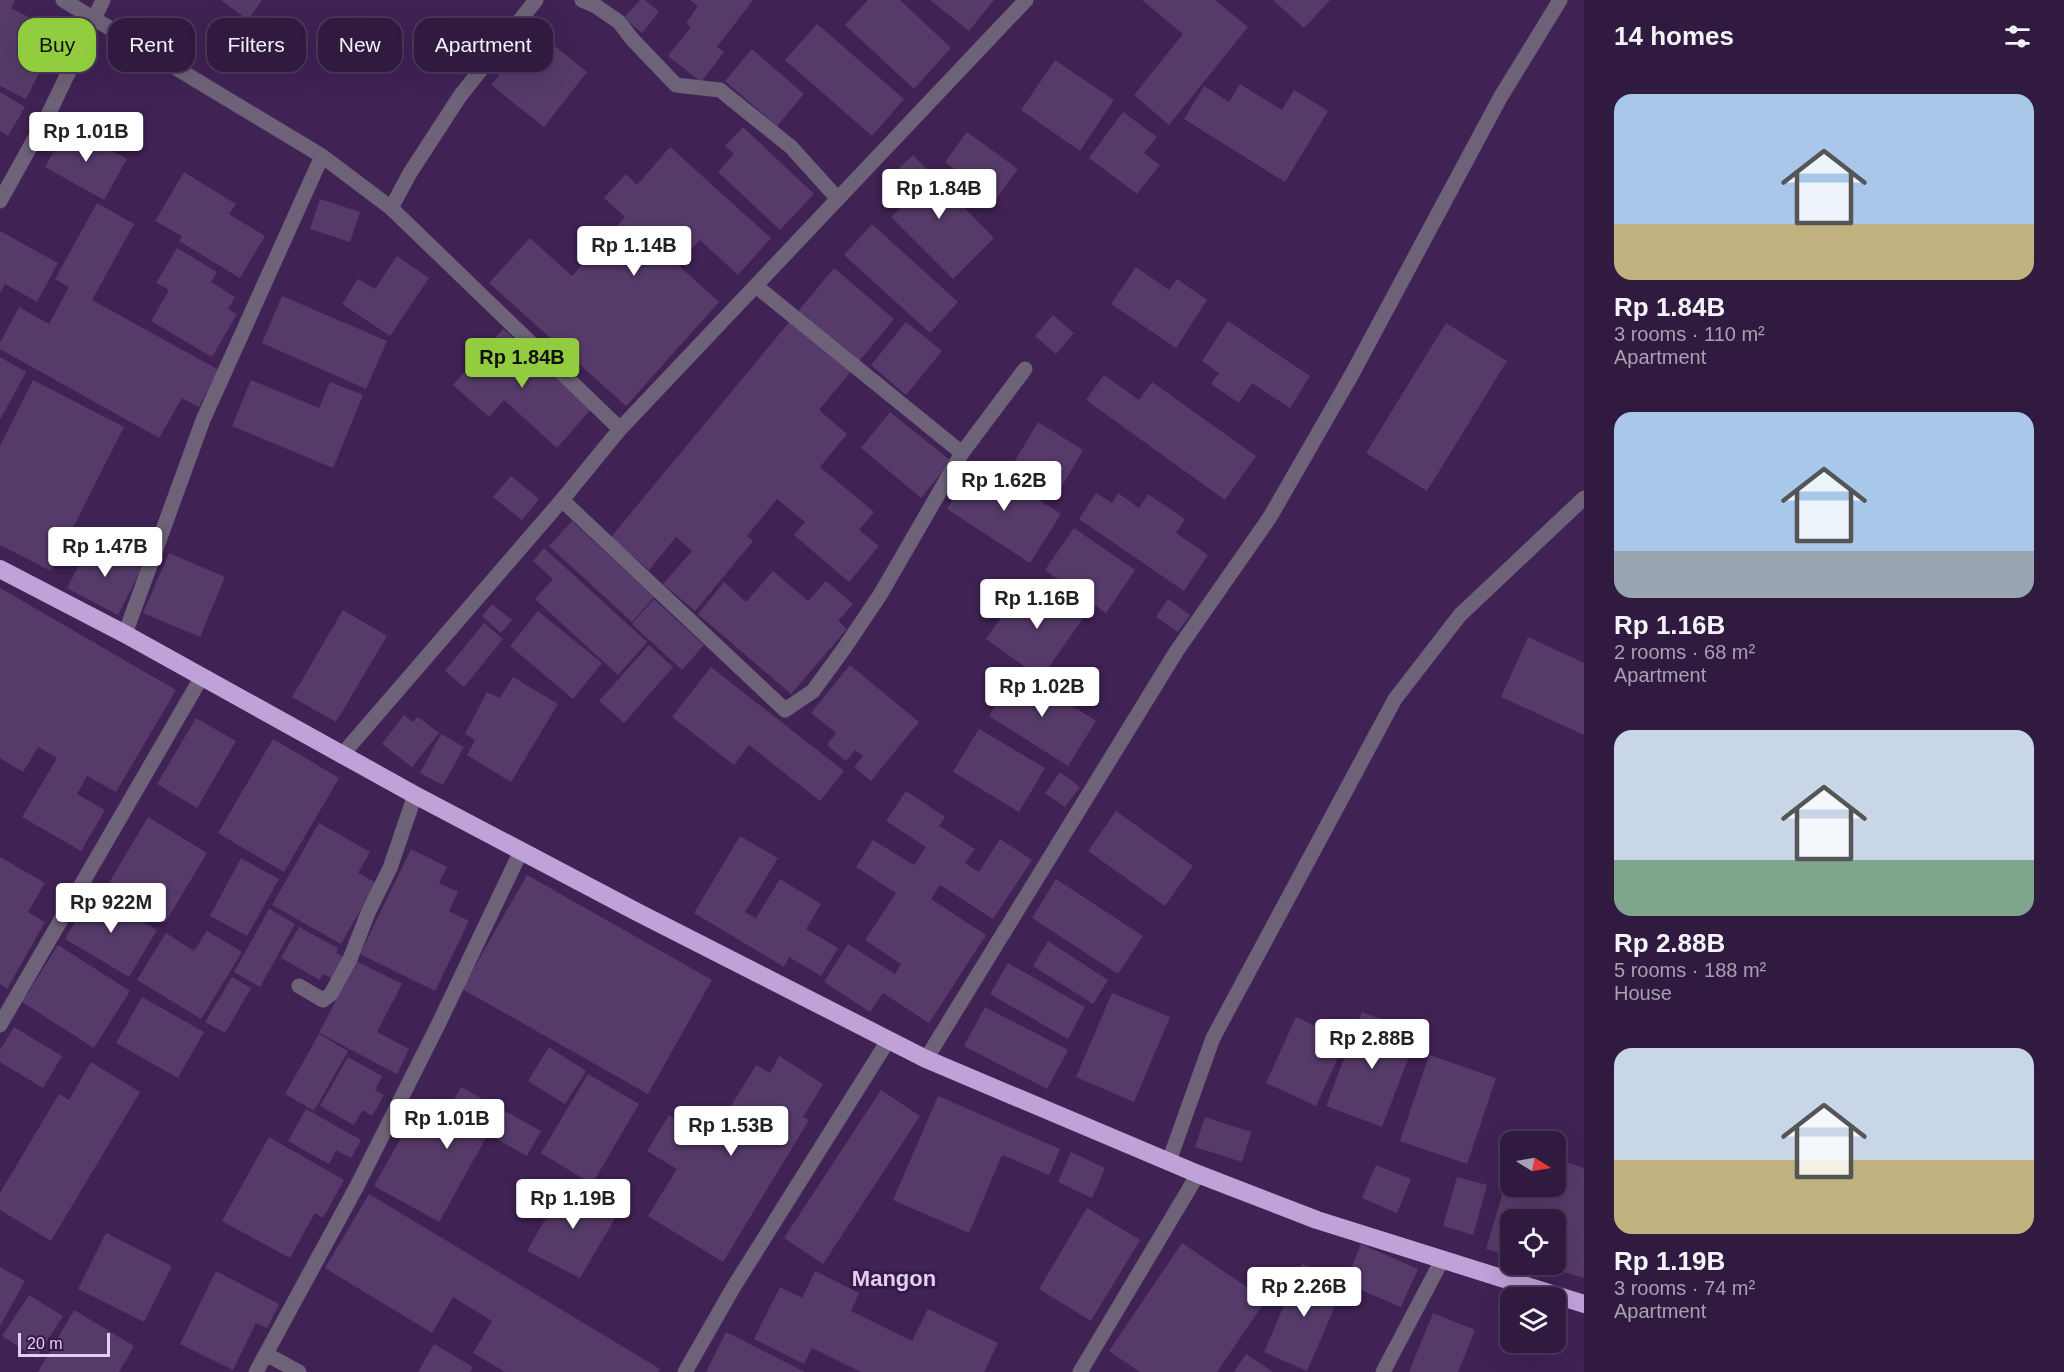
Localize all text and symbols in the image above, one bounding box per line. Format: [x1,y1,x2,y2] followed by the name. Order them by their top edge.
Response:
[18,18,96,72] chip: Buy
[108,18,195,72] chip: Rent
[207,18,306,72] chip: Filters
[318,18,402,72] chip: New
[414,18,553,72] chip: Apartment
[2001,20,2034,53] icon: filters
[1614,21,1734,51] text: 14 homes
[24,112,148,163] pin: Rp 1.01B
[43,120,129,142] text: Rp 1.01B
[1770,133,1878,241] icon: home
[877,169,1001,220] pin: Rp 1.84B
[896,177,982,199] text: Rp 1.84B
[572,226,696,277] pin: Rp 1.14B
[591,234,677,256] text: Rp 1.14B
[1614,292,1725,322] text: Rp 1.84B
[1614,323,1765,345] text: 3 rooms · 110 m²
[460,338,584,389] pin: Rp 1.84B
[479,346,565,368] text: Rp 1.84B
[1614,346,1706,368] text: Apartment
[1770,451,1878,559] icon: home
[942,461,1066,512] pin: Rp 1.62B
[961,469,1047,491] text: Rp 1.62B
[43,527,167,578] pin: Rp 1.47B
[62,535,148,557] text: Rp 1.47B
[975,579,1099,630] pin: Rp 1.16B
[994,587,1080,609] text: Rp 1.16B
[1614,610,1725,640] text: Rp 1.16B
[1614,641,1755,663] text: 2 rooms · 68 m²
[1614,664,1706,686] text: Apartment
[980,667,1104,718] pin: Rp 1.02B
[999,675,1085,697] text: Rp 1.02B
[1770,769,1878,877] icon: home
[56,883,166,934] pin: Rp 922M
[70,891,152,913] text: Rp 922M
[1614,928,1725,958] text: Rp 2.88B
[1614,959,1766,981] text: 5 rooms · 188 m²
[1614,982,1672,1004] text: House
[1310,1019,1434,1070] pin: Rp 2.88B
[1329,1027,1415,1049] text: Rp 2.88B
[1770,1087,1878,1195] icon: home
[385,1099,509,1150] pin: Rp 1.01B
[669,1106,793,1157] pin: Rp 1.53B
[404,1107,490,1129] text: Rp 1.01B
[688,1114,774,1136] text: Rp 1.53B
[1500,1131,1566,1197] north arrow
[1500,1131,1566,1353] map controls
[511,1179,635,1230] pin: Rp 1.19B
[530,1187,616,1209] text: Rp 1.19B
[1500,1209,1566,1275] button: locate
[1614,1246,1725,1276] text: Rp 1.19B
[852,1266,936,1291] district label: Mangon
[1242,1267,1366,1318] pin: Rp 2.26B
[1261,1275,1347,1297] text: Rp 2.26B
[1614,1277,1755,1299] text: 3 rooms · 74 m²
[1500,1287,1566,1353] button: layers
[1614,1300,1706,1322] text: Apartment
[18,1330,110,1358] scale bar
[27,1335,63,1352] text: 20 m

